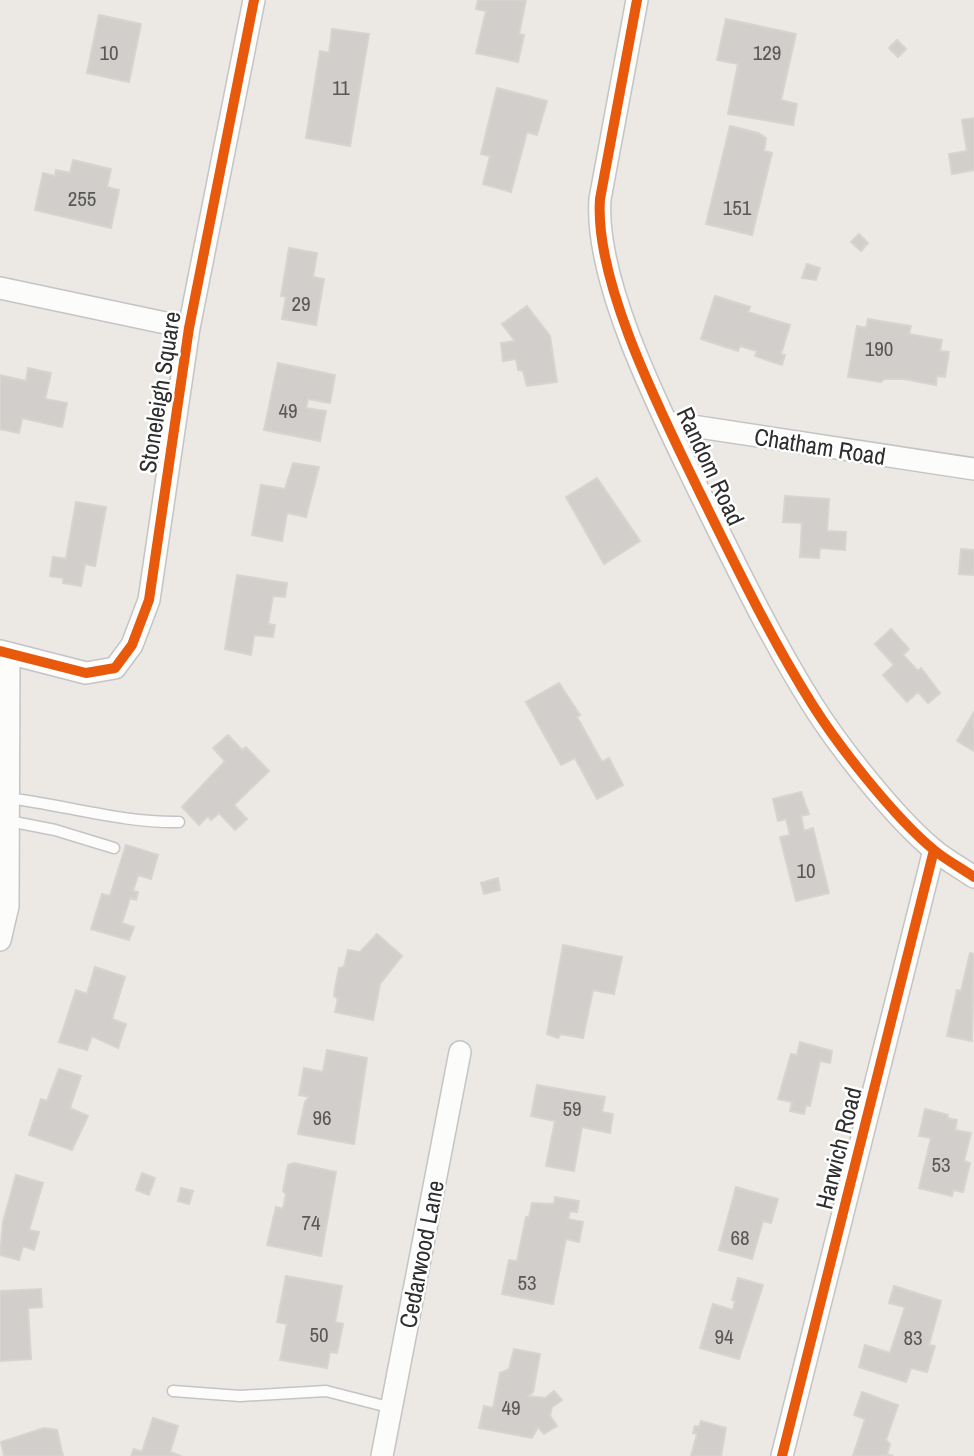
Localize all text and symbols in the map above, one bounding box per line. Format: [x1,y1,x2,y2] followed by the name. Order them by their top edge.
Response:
[99,38,119,67] house number: 10
[753,38,781,67] house number: 129
[332,73,350,102] house number: 11
[68,184,96,213] house number: 255
[723,193,752,222] house number: 151
[291,289,311,318] house number: 29
[130,309,188,475] street label: Stoneleigh Square
[865,334,893,363] house number: 190
[278,396,298,425] house number: 49
[670,402,752,530] street label: Random Road
[752,420,888,472] street label: Chatham Road
[796,856,816,885] house number: 10
[807,1084,869,1212] street label: Harwich Road
[562,1094,582,1123] house number: 59
[312,1103,332,1132] house number: 96
[931,1150,951,1179] house number: 53
[391,1177,451,1331] street label: Cedarwood Lane
[301,1208,321,1237] house number: 74
[730,1223,750,1252] house number: 68
[517,1268,537,1297] house number: 53
[309,1320,329,1349] house number: 50
[714,1322,734,1351] house number: 94
[903,1323,923,1352] house number: 83
[501,1393,521,1422] house number: 49

